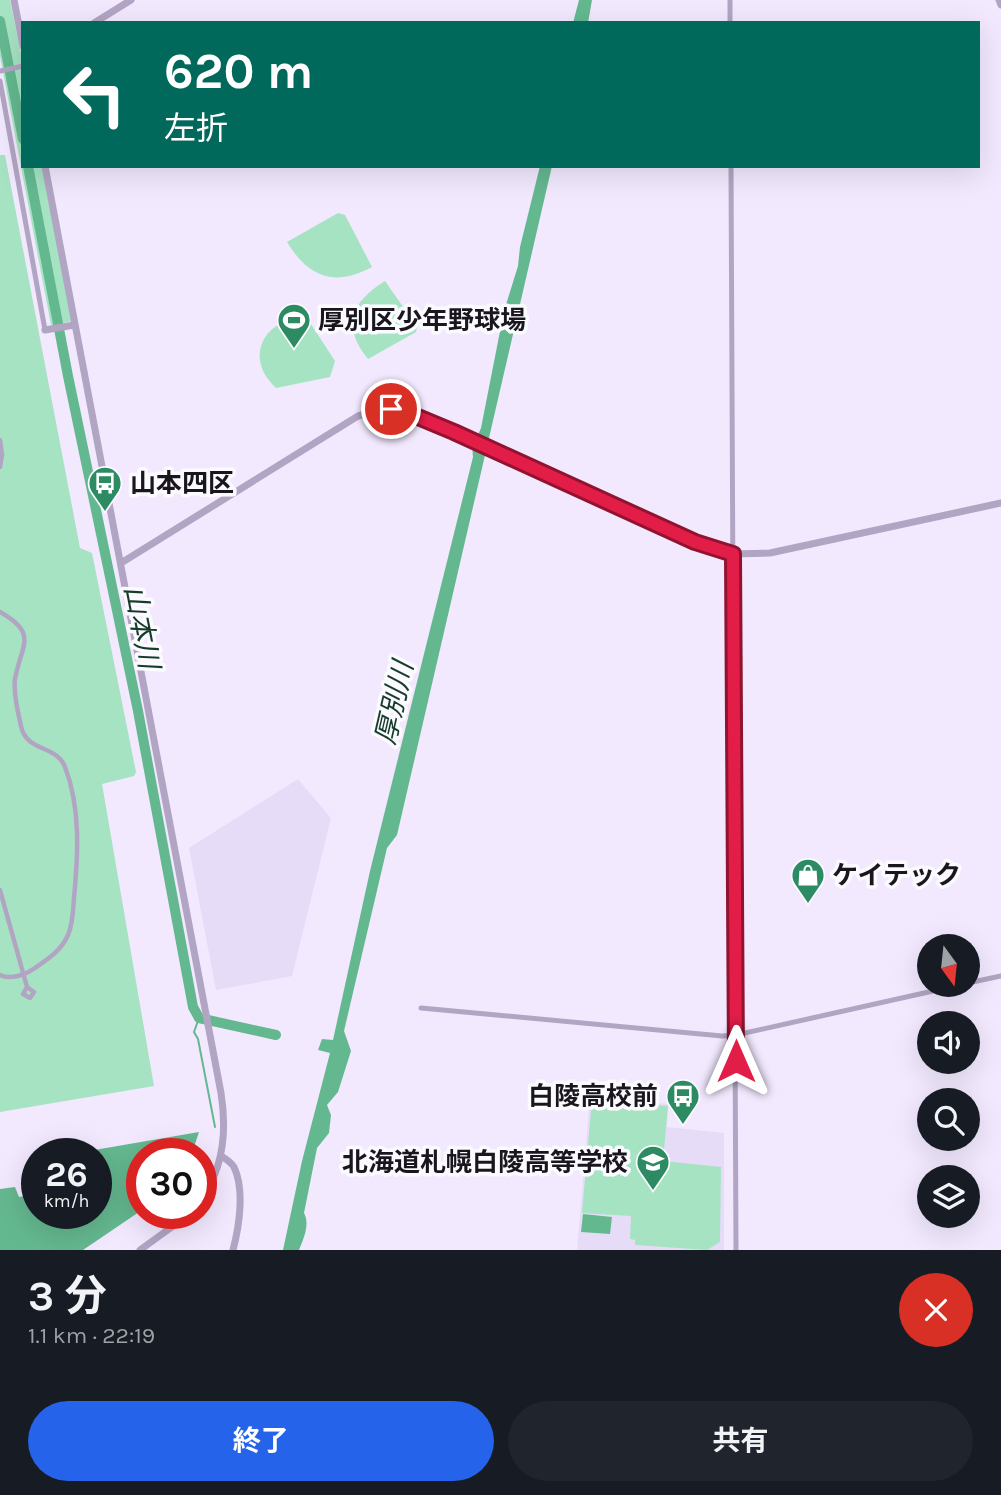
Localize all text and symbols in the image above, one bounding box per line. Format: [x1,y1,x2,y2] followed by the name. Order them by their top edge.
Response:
[164,43,313,100] text: 620 m
[49,49,140,140] icon: left
[164,110,228,147] text: 左折
[275,301,313,350] sports icon: 厚別区少年野球場
[318,305,526,336] place label: 厚別区少年野球場
[361,379,421,439] pin
[372,390,410,428] icon: arrive
[86,464,124,513] bus stop icon: 山本四区
[130,468,234,499] place label: 山本四区
[118,583,167,674] water label: 山本川
[368,655,420,748] water label: 厚別川
[789,856,827,905] shop icon: ケイテック
[832,860,961,891] place label: ケイテック
[917,934,980,998] north arrow
[917,934,980,1228] map controls
[917,1011,980,1074] button: sound
[699,1024,773,1098] position arrow
[664,1077,702,1126] bus stop icon: 白陵高校前
[528,1081,658,1112] place label: 白陵高校前
[917,1088,980,1151] button: search
[126,1138,217,1229] speed limit sign: 30
[634,1143,672,1192] school or university icon: 北海道札幌白陵高等学校
[342,1147,628,1178] place label: 北海道札幌白陵高等学校
[45,1154,88,1195] text: 26
[917,1165,980,1228] button: layers
[44,1190,89,1212] text: km/h
[28,1271,107,1321] text: 3 分
[899,1273,973,1347] button: close
[28,1322,155,1349] text: 1.1 km · 22:19
[28,1401,494,1481] button: 終了
[508,1401,973,1481] button: 共有

